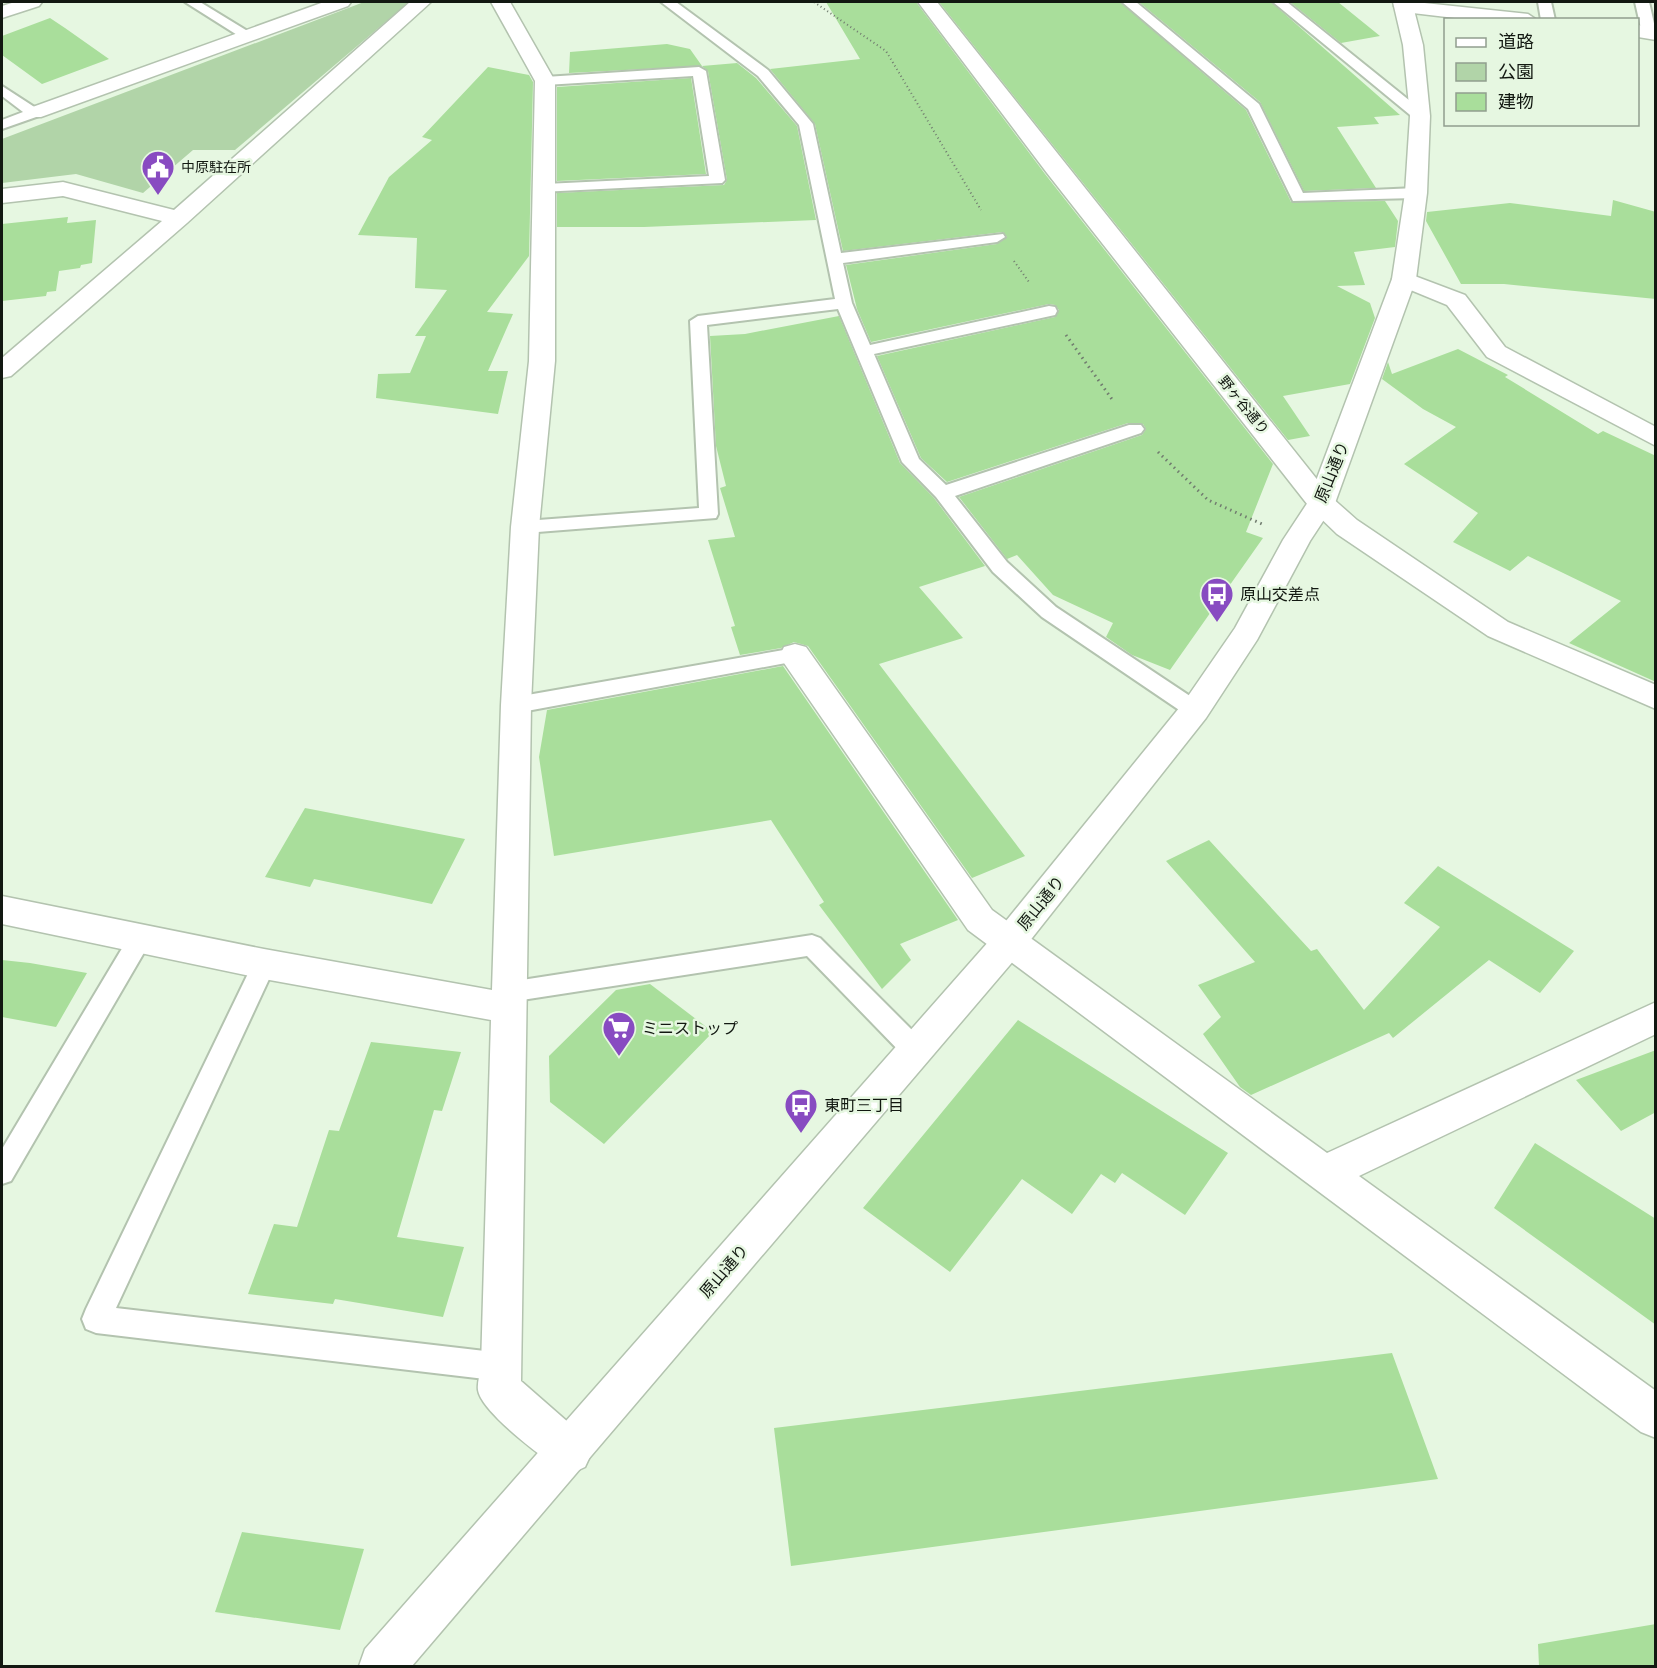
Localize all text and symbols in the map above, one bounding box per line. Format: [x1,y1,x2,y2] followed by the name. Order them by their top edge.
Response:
[1444,18,1639,126] legend
[1498,31,1534,52] text: 道路
[1498,61,1534,82] text: 公園
[1498,91,1534,112] text: 建物
[140,149,176,196] public building icon: 中原駐在所
[181,159,251,175] place label: 中原駐在所
[1216,373,1272,437] street label: 野ヶ谷通り
[1311,439,1353,505] street label: 原山通り
[1199,576,1235,623] bus stop icon: 原山交差点
[1240,585,1320,604] place label: 原山交差点
[1013,872,1069,934] street label: 原山通り
[601,1010,637,1057] supermarket icon: ミニストップ
[642,1019,738,1038] place label: ミニストップ
[783,1087,819,1134] bus stop icon: 東町三丁目
[824,1096,904,1115] place label: 東町三丁目
[696,1241,752,1301] street label: 原山通り

